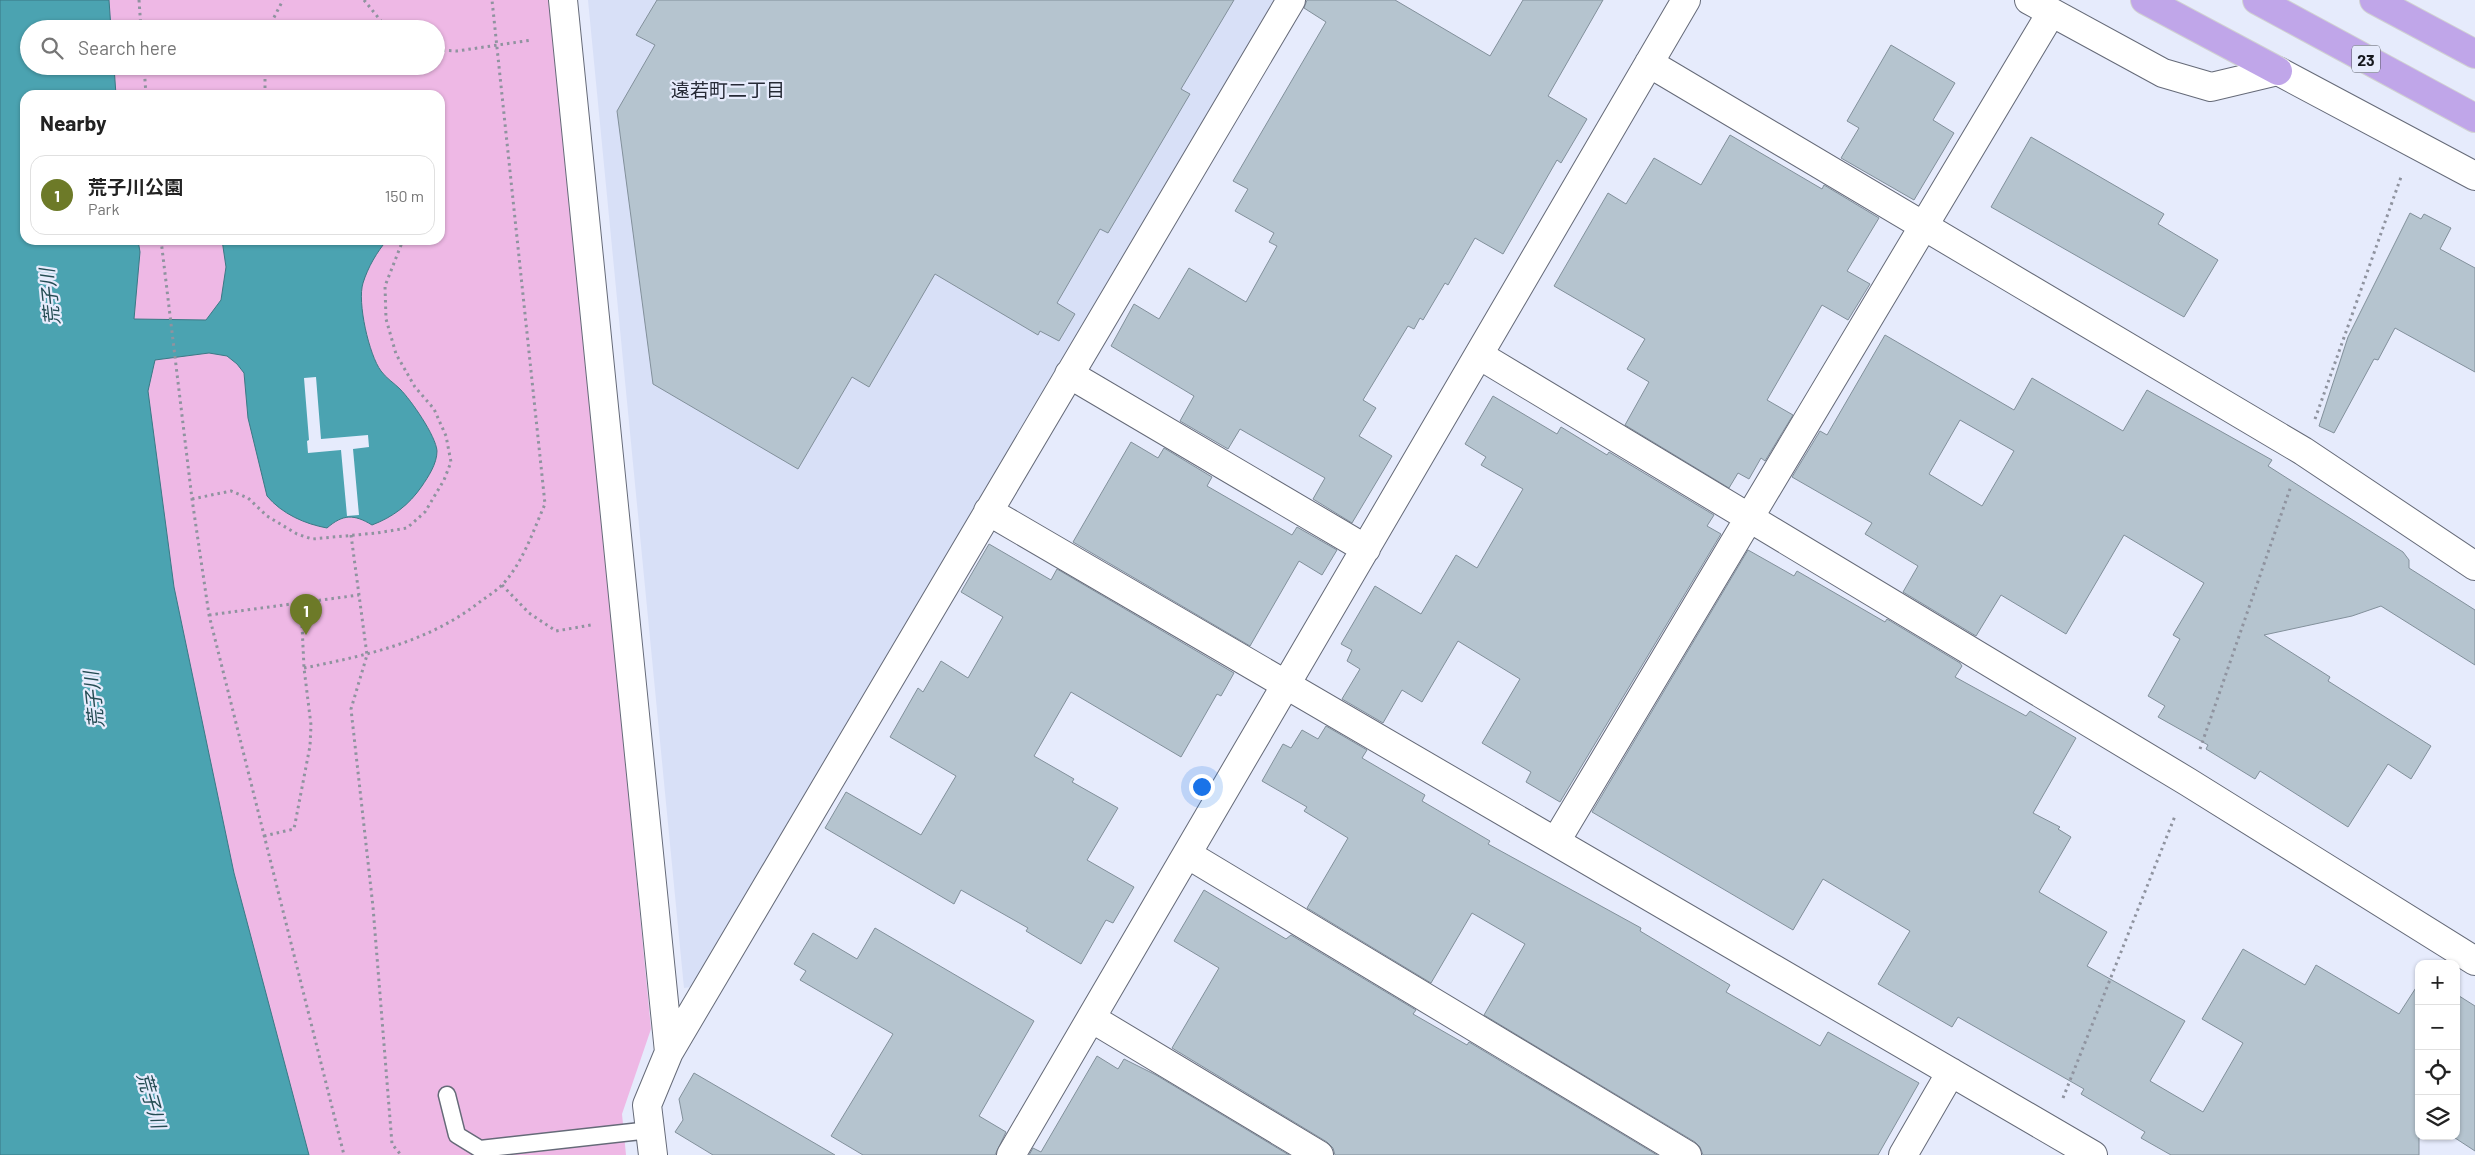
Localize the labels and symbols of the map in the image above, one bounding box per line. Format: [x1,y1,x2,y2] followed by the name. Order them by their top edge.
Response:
[2352,46,2380,72] road number: 23
[671,78,785,101] district label: 遠若町二丁目
[34,265,63,327] water label: 荒子川
[290,594,322,635] pin: 1
[78,668,107,730] water label: 荒子川
[1189,774,1215,800] your location
[133,1069,171,1132] water label: 荒子川

